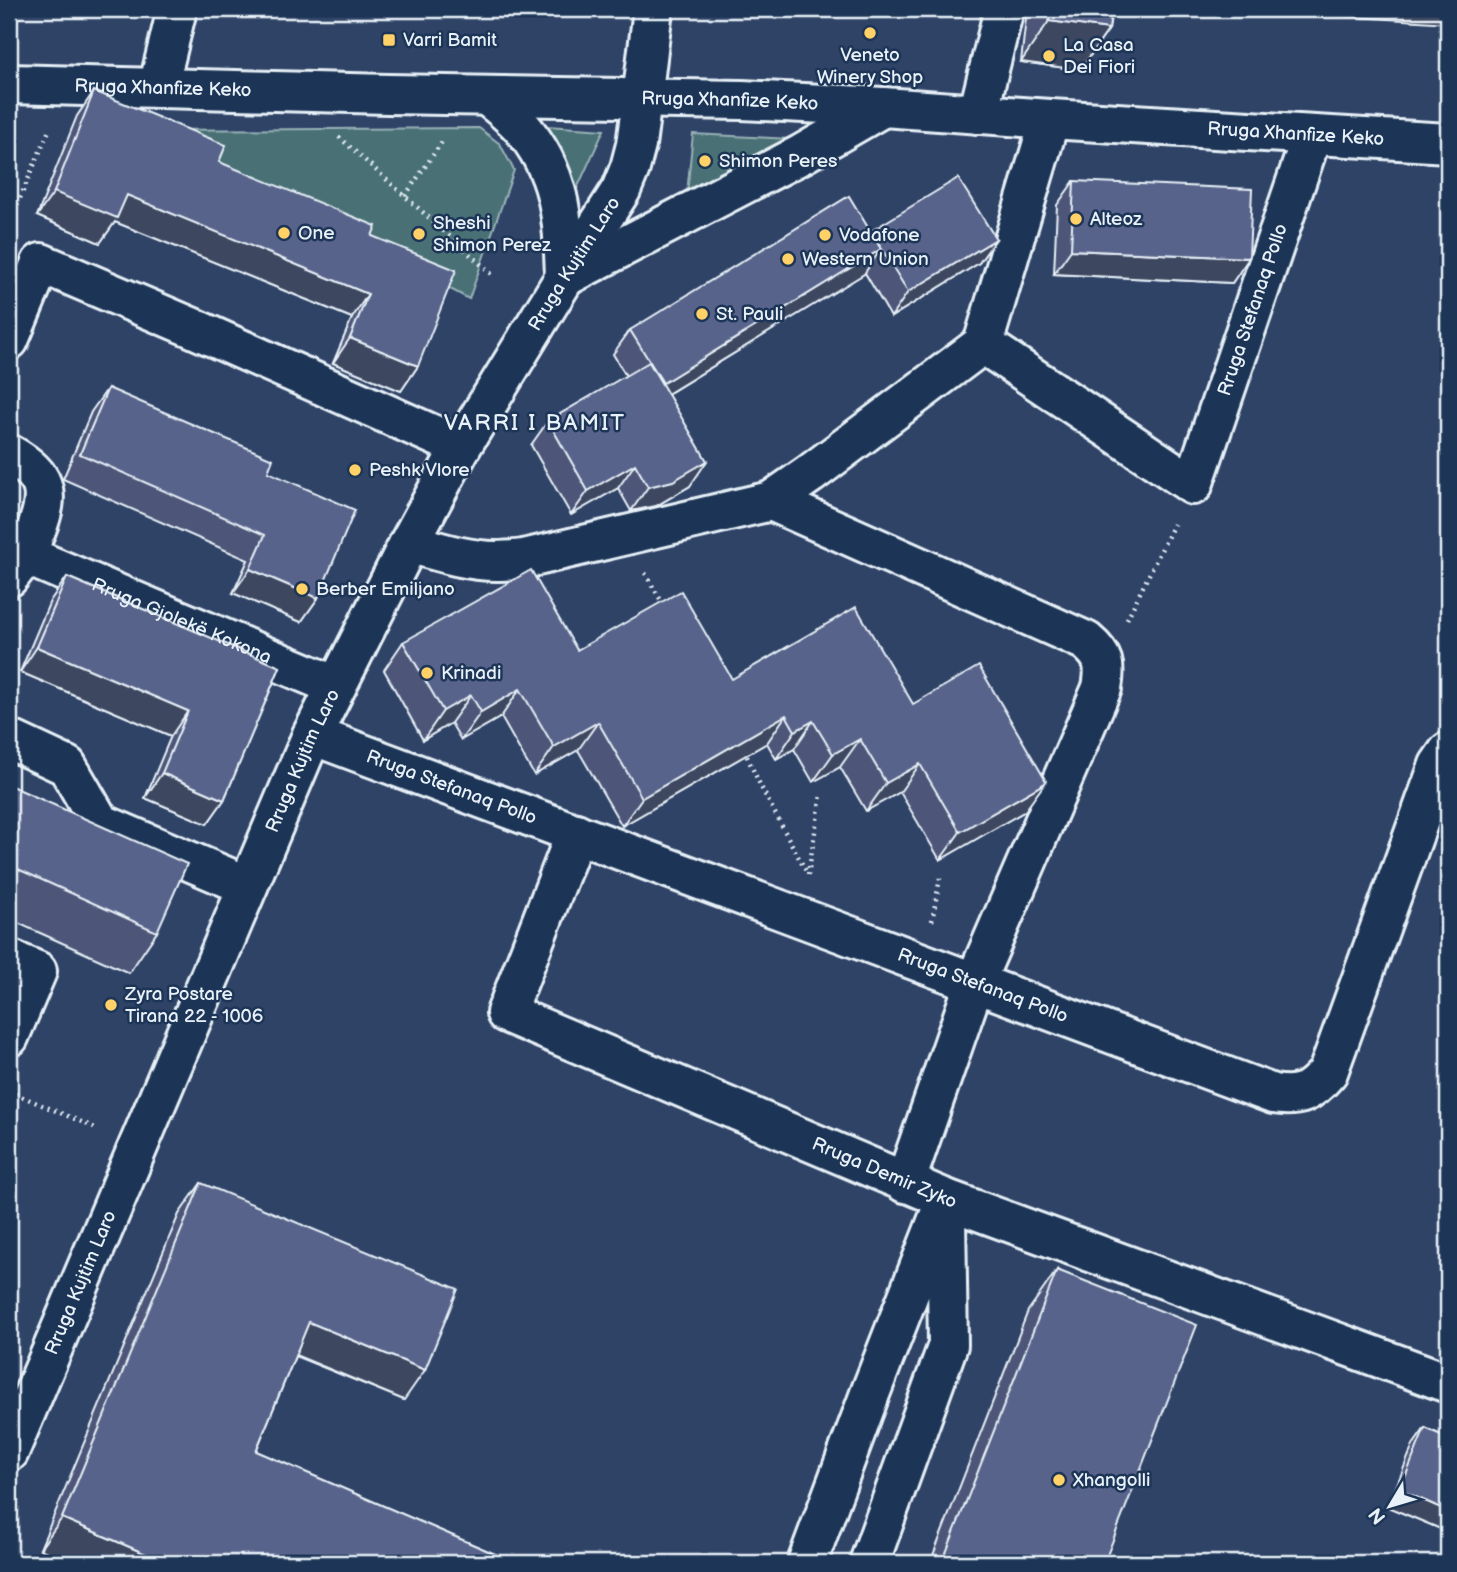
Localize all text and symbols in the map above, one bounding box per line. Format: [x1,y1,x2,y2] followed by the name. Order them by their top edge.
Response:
[862,25,878,41] marker: Veneto Winery Shop
[403,29,497,52] place label: Varri Bamit
[381,32,397,48] marker: Varri Bamit
[1063,34,1135,79] place label: La Casa Dei Fiori
[817,44,923,89] place label: Veneto Winery Shop
[1041,48,1057,64] marker: La Casa Dei Fiori
[74,74,252,102] street label: Rruga Xhanfize Keko
[641,87,819,115] street label: Rruga Xhanfize Keko
[1207,117,1385,151] street label: Rruga Xhanfize Keko
[719,150,837,173] place label: Shimon Peres
[697,153,713,169] marker: Shimon Peres
[523,192,625,335] street label: Rruga Kujtim Laro
[1090,208,1143,231] place label: Alteoz
[1068,211,1084,227] marker: Alteoz
[433,212,552,257] place label: Sheshi Shimon Perez
[1213,221,1292,399] street label: Rruga Stefanaq Pollo
[298,222,334,245] place label: One
[839,224,920,247] place label: Vodafone
[276,225,292,241] marker: One
[411,226,427,242] marker: Sheshi Shimon Perez
[817,227,833,243] marker: Vodafone
[802,248,929,271] place label: Western Union
[780,251,796,267] marker: Western Union
[716,303,783,326] place label: St. Pauli
[694,306,710,322] marker: St. Pauli
[444,409,626,437] district label: VARRI I BAMIT
[369,459,470,482] place label: Peshk Vlore
[347,462,363,478] marker: Peshk Vlore
[88,573,275,669] street label: Rruga Gjolekë Kokona
[316,578,455,601] place label: Berber Emiljano
[294,581,310,597] marker: Berber Emiljano
[441,662,501,685] place label: Krinadi
[419,665,435,681] marker: Krinadi
[261,685,345,836] street label: Rruga Kujtim Laro
[363,745,540,829] street label: Rruga Stefanaq Pollo
[894,943,1071,1028] street label: Rruga Stefanaq Pollo
[124,983,263,1028] place label: Zyra Postare Tirana 22 - 1006
[103,997,119,1013] marker: Zyra Postare Tirana 22 - 1006
[809,1132,960,1213] street label: Rruga Demir Zyko
[40,1207,121,1358] street label: Rruga Kujtim Laro
[1072,1469,1150,1492] place label: Xhangolli
[1356,1470,1426,1540] north arrow
[1051,1472,1067,1488] marker: Xhangolli
[1364,1503,1391,1528] text: N

